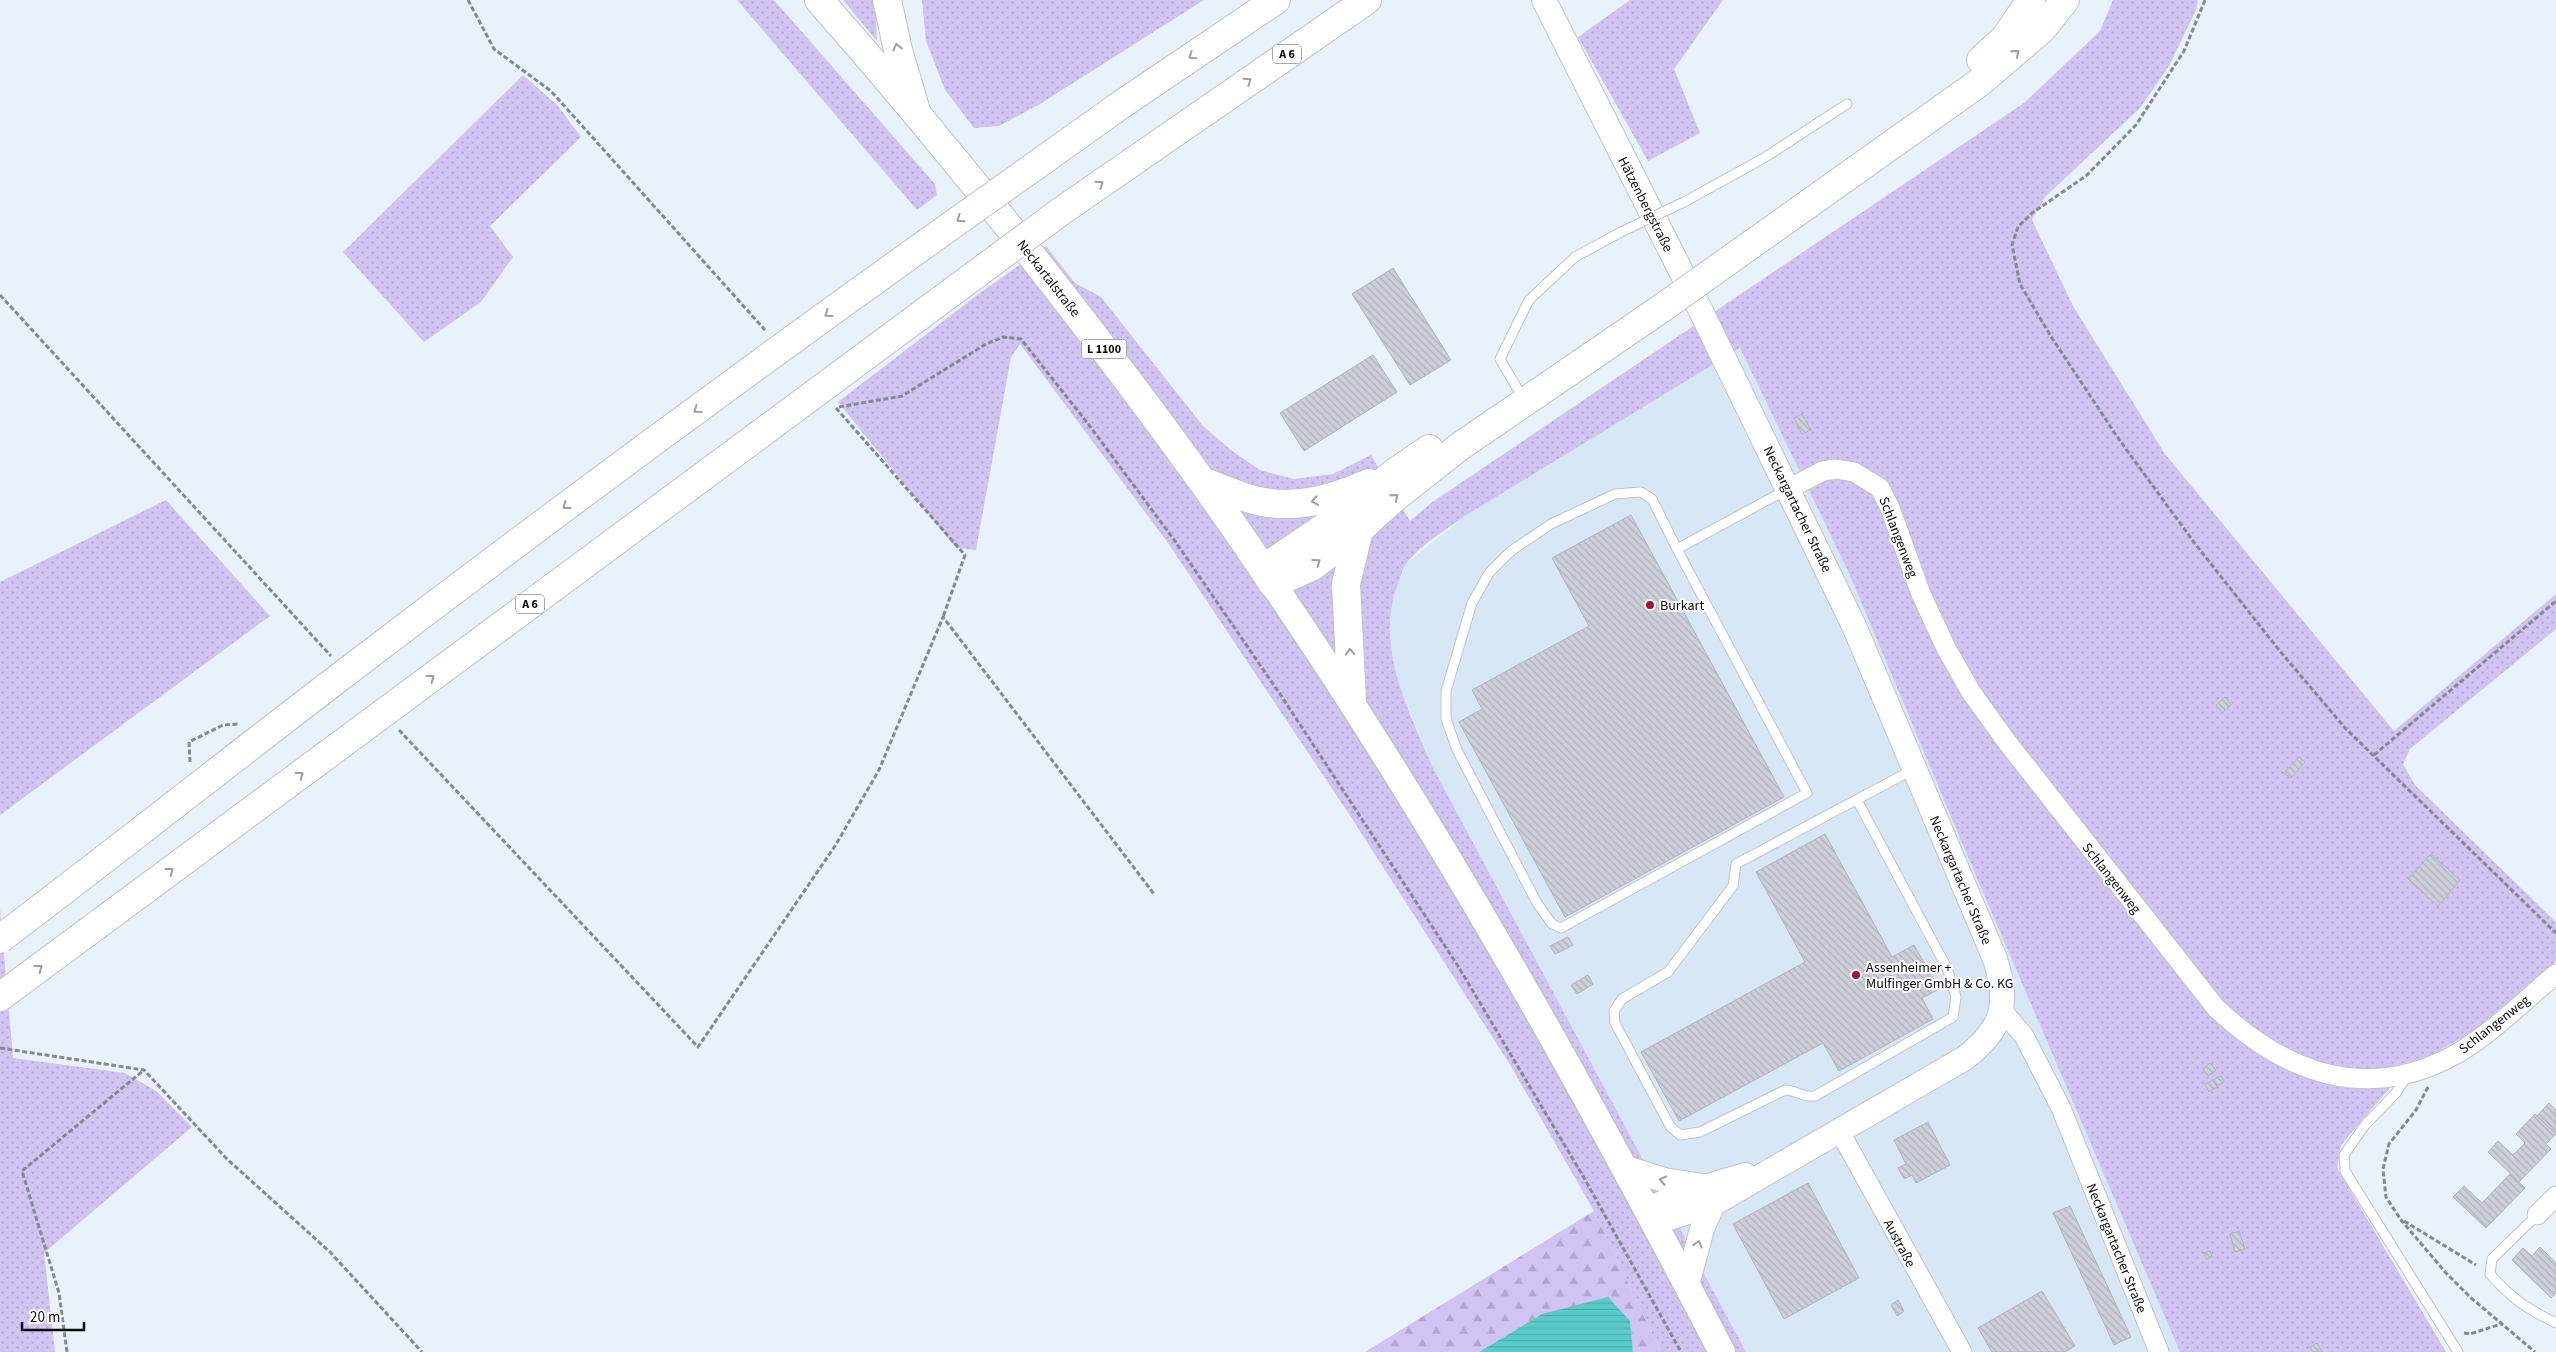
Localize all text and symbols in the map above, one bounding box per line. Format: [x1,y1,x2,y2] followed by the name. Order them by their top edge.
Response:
[893,43,903,51] one-way arrow
[1273,44,1301,64] road number: A 6
[1189,50,1198,59] one-way arrow
[2010,50,2019,59] one-way arrow
[1242,78,1251,87] one-way arrow
[1612,153,1678,256] street label: Hätzenbergstraße
[1094,181,1104,190] one-way arrow
[956,213,966,222] one-way arrow
[1012,236,1085,321] street label: Neckartalstraße
[824,308,834,317] one-way arrow
[1082,339,1126,358] road number: L 1100
[693,404,703,413] one-way arrow
[1758,443,1836,576] street label: Neckargartacher Straße
[1873,494,1923,581] street label: Schlangenweg
[1389,495,1398,503] one-way arrow
[1311,496,1320,506] one-way arrow
[563,501,572,509] one-way arrow
[1311,560,1320,568] one-way arrow
[516,594,544,614] road number: A 6
[1660,596,1704,616] place label: Burkart
[1644,599,1656,611] marker: Burkart
[1344,648,1355,656] one-way arrow
[425,675,435,684] one-way arrow
[294,772,303,780] one-way arrow
[1924,813,1996,948] street label: Neckargartacher Straße
[2077,839,2145,918] street label: Schlangenweg
[164,869,173,877] one-way arrow
[1866,958,2013,994] place label: Assenheimer + Mulfinger GmbH & Co. KG
[33,965,43,974] one-way arrow
[1850,969,1862,981] marker: Assenheimer + Mulfinger GmbH & Co. KG
[2455,991,2534,1059] street label: Schlangenweg
[1659,1175,1668,1186] one-way arrow
[2081,1181,2151,1316] street label: Neckargartacher Straße
[1878,1216,1920,1271] street label: Austraße
[1692,1240,1702,1248] one-way arrow
[22,1300,85,1332] scale bar
[30,1307,60,1328] text: 20 m

